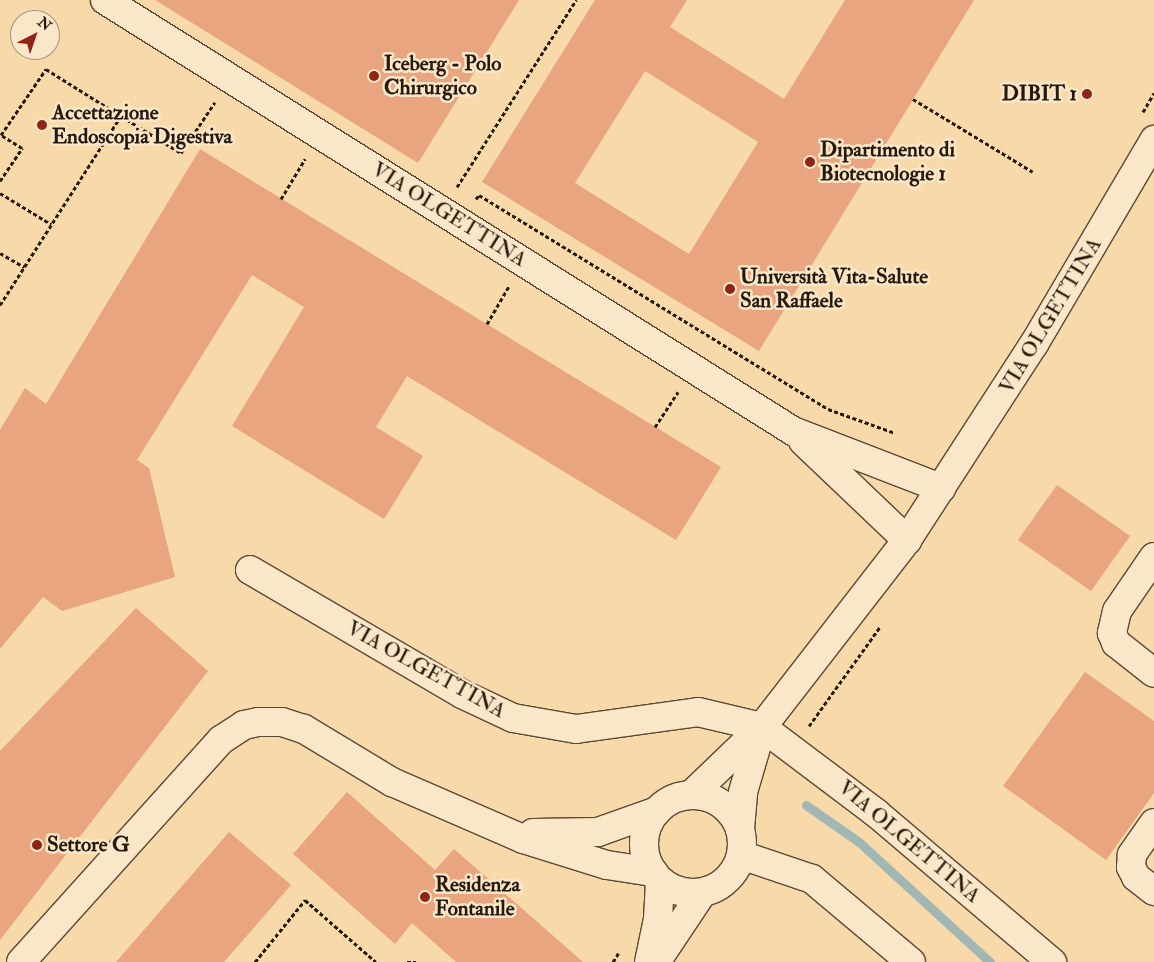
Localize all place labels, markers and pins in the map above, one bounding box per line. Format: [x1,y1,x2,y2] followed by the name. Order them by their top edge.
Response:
[384,51,501,101] place label: Iceberg - Polo Chirurgico
[368,70,380,82] marker: Iceberg - Polo Chirurgico
[1002,81,1077,107] place label: DIBIT 1
[1081,88,1093,100] marker: DIBIT 1
[52,100,232,150] place label: Accettazione Endoscopia Digestiva
[36,119,48,131] marker: Accettazione Endoscopia Digestiva
[820,137,955,187] place label: Dipartimento di Biotecnologie 1
[804,156,816,168] marker: Dipartimento di Biotecnologie 1
[740,264,928,314] place label: Università Vita-Salute San Raffaele
[724,283,736,295] marker: Università Vita-Salute San Raffaele
[47,832,130,858] place label: Settore G
[31,839,43,851] marker: Settore G
[435,872,520,922] place label: Residenza Fontanile
[419,891,431,903] marker: Residenza Fontanile

